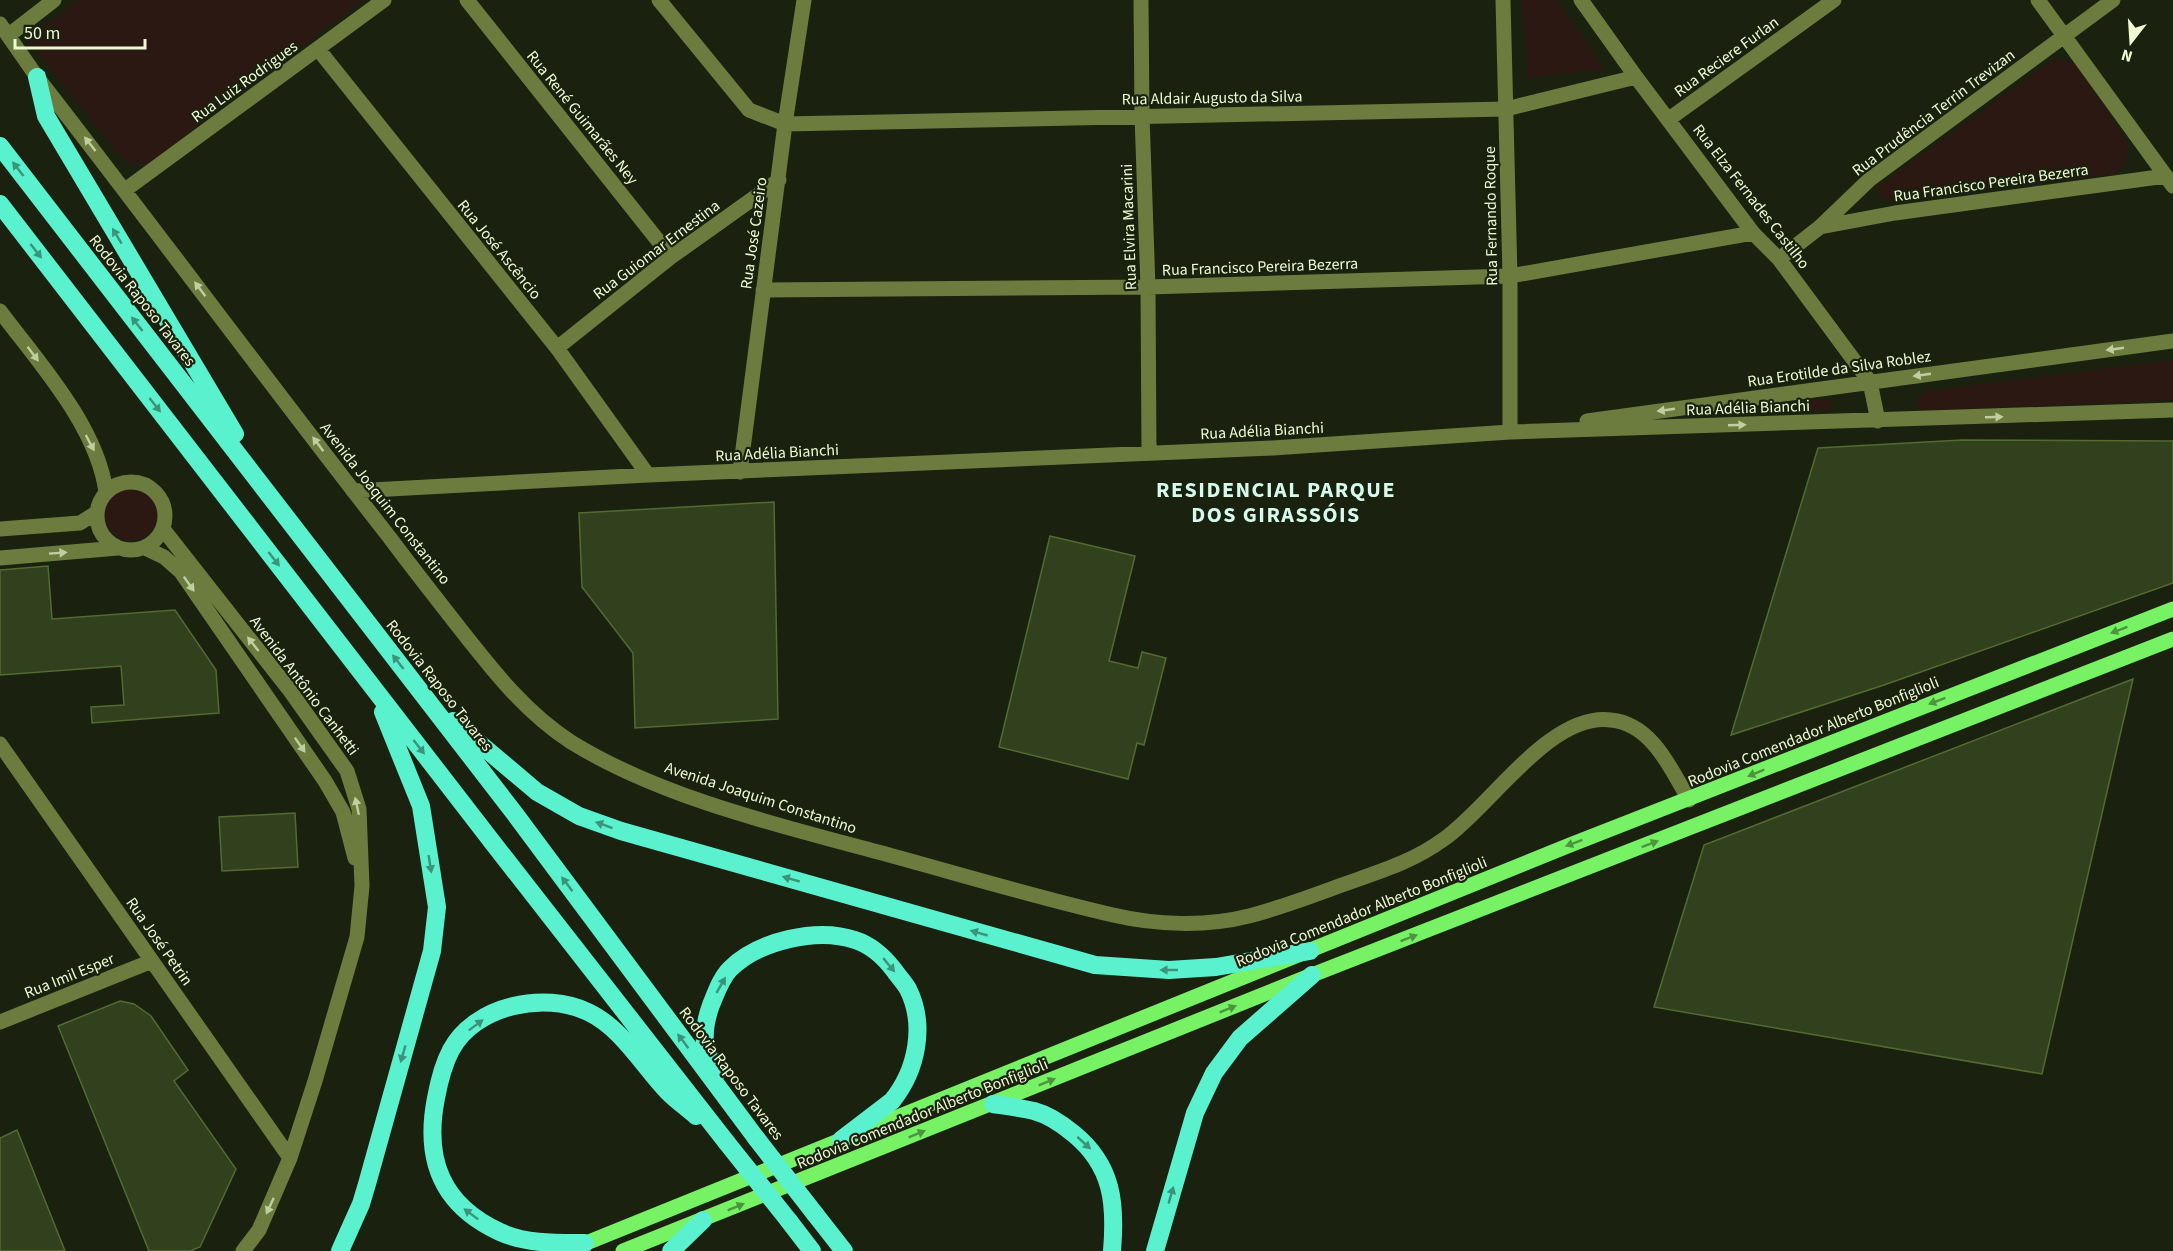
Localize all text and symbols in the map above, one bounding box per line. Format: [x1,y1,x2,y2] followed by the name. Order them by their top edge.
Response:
[1670,11,1783,102] street label: Rua Reciere Furlan
[15,12,146,50] scale bar
[2101,12,2161,72] north arrow
[24,21,60,46] text: 50 m
[187,35,303,128] street label: Rua Luiz Rodrigues
[2119,43,2135,67] text: N
[1848,44,2020,181] street label: Rua Prudência Terrin Trevizan
[521,46,644,190] street label: Rua René Guimarães Ney
[1121,85,1303,111] street label: Rua Aldair Augusto da Silva
[1688,120,1815,274] street label: Rua Elza Fernades Castilho
[83,136,96,152] one-way arrow
[1479,146,1503,286] street label: Rua Fernando Roque
[1892,158,2090,208] street label: Rua Francisco Pereira Bezerra
[12,162,24,177] one-way arrow
[1116,163,1142,291] street label: Rua Elvira Macarini
[735,176,773,291] street label: Rua José Cazeiro
[452,195,546,304] street label: Rua José Ascêncio
[589,195,725,305] street label: Rua Guiomar Ernestina
[112,228,123,244] one-way arrow
[84,230,201,371] street label: Rodovia Raposo Tavares
[29,243,41,258] one-way arrow
[1161,253,1359,281] street label: Rua Francisco Pereira Bezerra
[194,281,207,297] one-way arrow
[131,316,143,331] one-way arrow
[1746,345,1933,393] street label: Rua Erotilde da Silva Roblez
[2105,345,2124,354] one-way arrow
[26,346,39,362] one-way arrow
[1912,370,1931,380] one-way arrow
[1686,395,1810,421] street label: Rua Adélia Bianchi
[148,397,161,413] one-way arrow
[1657,406,1676,415] one-way arrow
[1985,412,2004,421] one-way arrow
[1200,417,1325,445] street label: Rua Adélia Bianchi
[315,418,456,589] street label: Avenida Joaquim Constantino
[1727,421,1746,430] one-way arrow
[85,434,95,451] one-way arrow
[312,437,324,453] one-way arrow
[715,439,840,467] street label: Rua Adélia Bianchi
[1156,474,1396,531] district label: RESIDENCIAL PARQUE DOS GIRASSÓIS
[49,548,68,558] one-way arrow
[268,551,280,567] one-way arrow
[183,576,195,592] one-way arrow
[244,611,364,760] street label: Avenida Antônio Canhetti
[381,615,498,756] street label: Rodovia Raposo Tavares
[2109,625,2127,635] one-way arrow
[248,636,260,651] one-way arrow
[392,655,404,671] one-way arrow
[1684,671,1942,793] street label: Rodovia Comendador Alberto Bonfiglioli
[1928,697,1946,706] one-way arrow
[294,736,306,752] one-way arrow
[412,739,425,755] one-way arrow
[662,757,859,839] street label: Avenida Joaquim Constantino
[1746,768,1764,778] one-way arrow
[352,797,361,816] one-way arrow
[595,820,613,829] one-way arrow
[1565,839,1583,849] one-way arrow
[1641,839,1659,849] one-way arrow
[1232,851,1490,973] street label: Rodovia Comendador Alberto Bonfiglioli
[426,855,435,874] one-way arrow
[782,874,801,884] one-way arrow
[561,877,573,893] one-way arrow
[121,893,198,990] street label: Rua José Petrin
[970,927,988,937] one-way arrow
[1401,932,1419,942] one-way arrow
[21,948,118,1004] street label: Rua Imil Esper
[882,957,895,972] one-way arrow
[1160,965,1179,974] one-way arrow
[715,977,726,993] one-way arrow
[674,1002,789,1145] street label: Rodovia Raposo Tavares
[1219,1004,1237,1013] one-way arrow
[468,1019,484,1031] one-way arrow
[678,1033,690,1048] one-way arrow
[398,1045,407,1063] one-way arrow
[793,1053,1051,1175] street label: Rodovia Comendador Alberto Bonfiglioli
[1038,1077,1056,1086] one-way arrow
[908,1129,926,1139] one-way arrow
[1076,1136,1091,1149] one-way arrow
[1167,1186,1176,1204] one-way arrow
[265,1198,274,1215] one-way arrow
[727,1202,745,1212] one-way arrow
[464,1208,480,1220] one-way arrow

